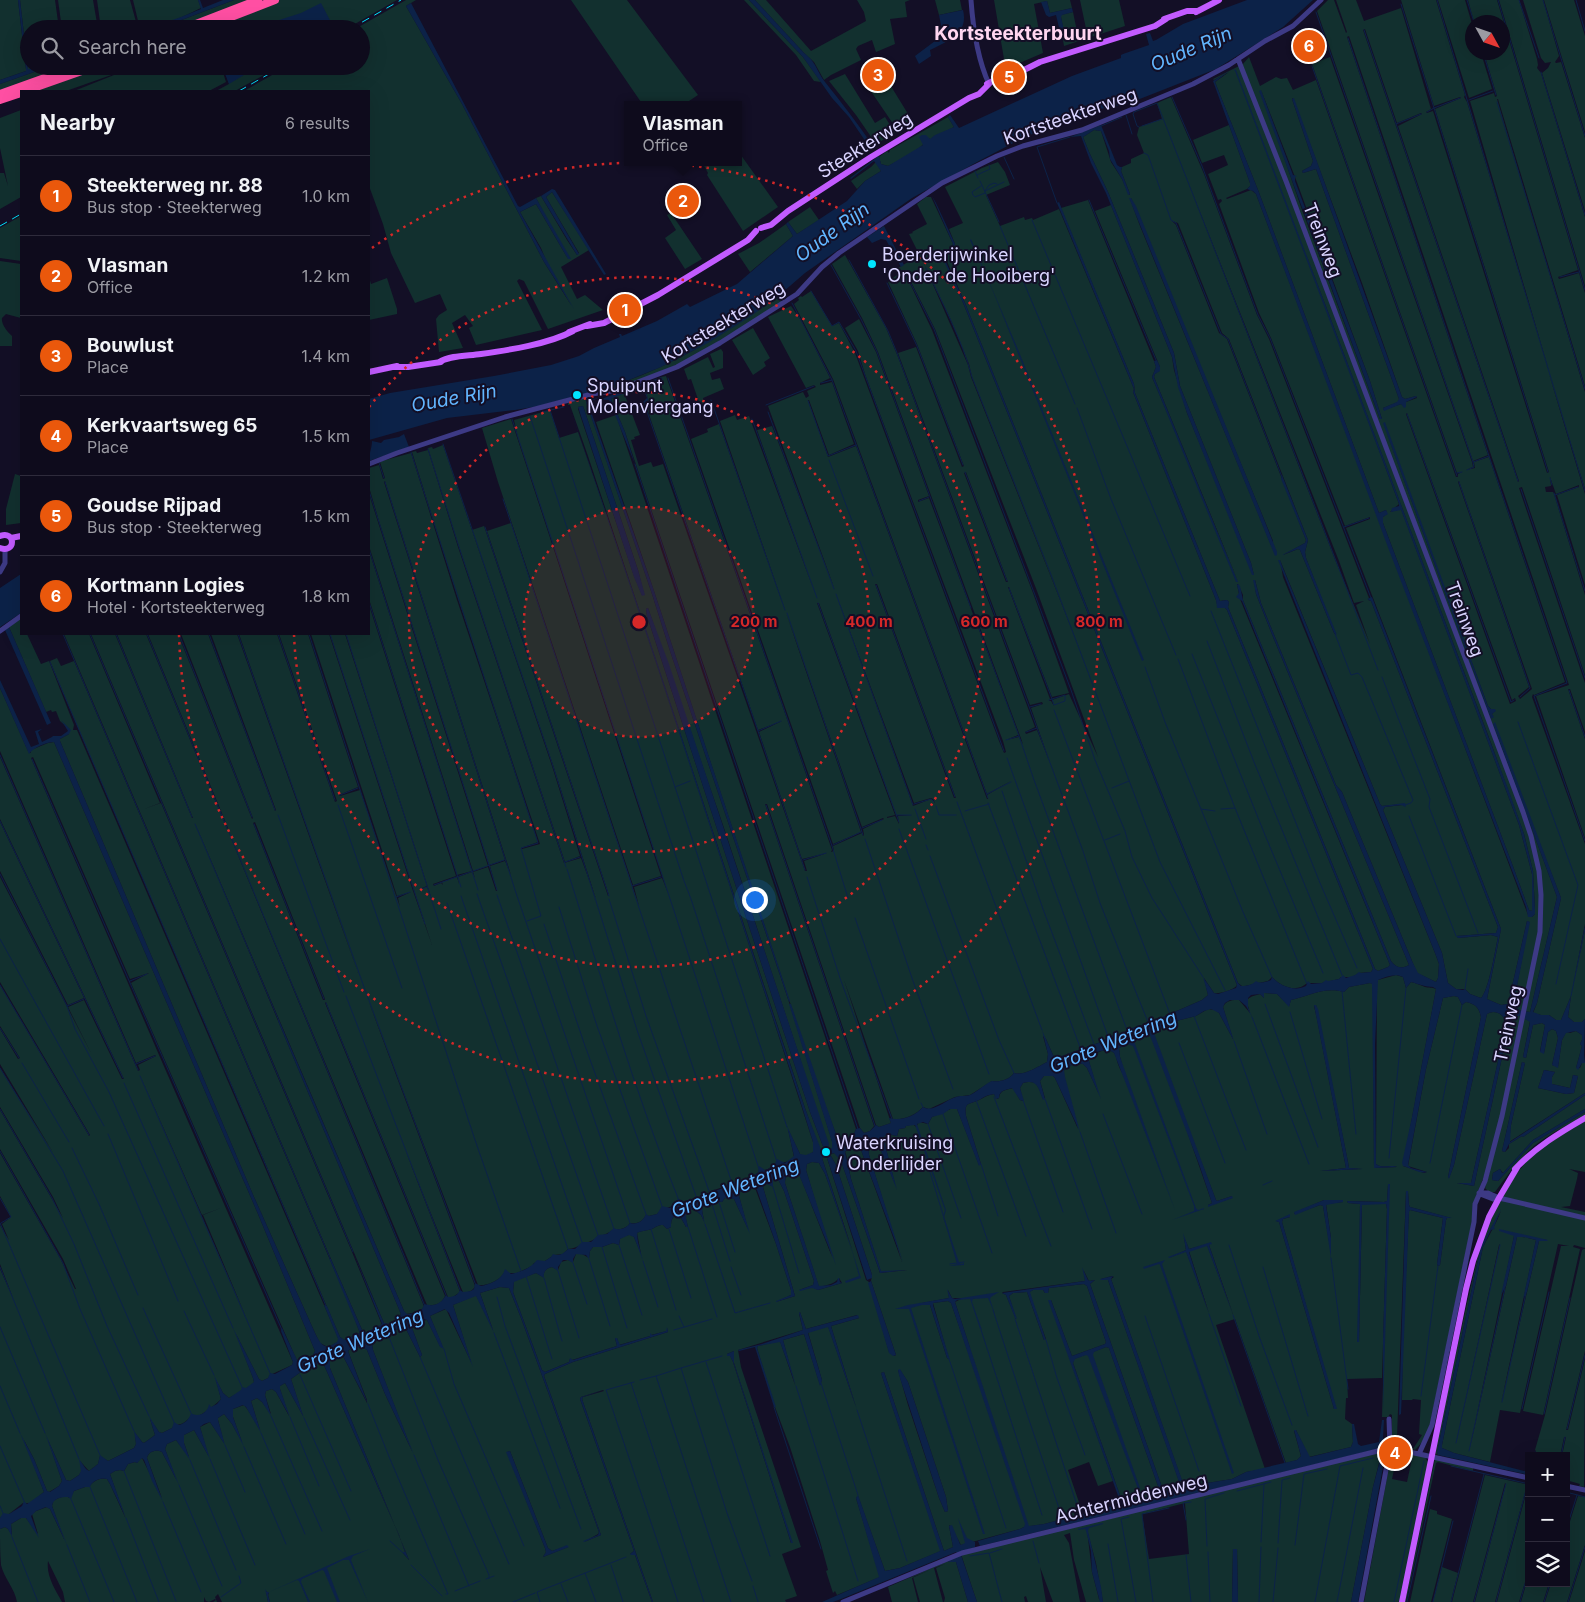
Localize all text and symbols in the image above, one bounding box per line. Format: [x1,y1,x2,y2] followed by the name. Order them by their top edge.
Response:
[1465,15,1510,60] north arrow
[20,20,370,75] search box
[934,22,1102,45] district label: Kortsteekterbuurt
[1147,22,1235,76] water label: Oude Rijn
[1293,27,1325,65] pin: 6
[38,34,66,62] icon: search
[78,36,187,59] text: Search here
[862,56,894,94] pin: 3
[993,58,1025,96] pin: 5
[1000,83,1140,149] street label: Kortsteekterweg
[624,101,742,166] popup
[814,108,916,182] street label: Steekterweg
[40,110,115,135] text: Nearby
[642,112,724,135] text: Vlasman
[285,113,350,133] text: 6 results
[642,135,688,155] text: Office
[87,174,263,197] text: Steekterweg nr. 88
[667,182,699,220] pin: 2
[53,186,59,206] text: 1
[302,186,350,206] text: 1.0 km
[87,197,262,217] text: Bus stop · Steekterweg
[790,197,874,267] water label: Oude Rijn
[1299,200,1347,280] street label: Treinweg
[882,244,1055,286] place label: Boerderijwinkel 'Onder de Hooiberg'
[87,254,168,277] text: Vlasman
[866,258,878,270] marker: Boerderijwinkel 'Onder de Hooiberg'
[51,266,61,286] text: 2
[302,266,350,286] text: 1.2 km
[87,277,133,297] text: Office
[658,277,788,367] street label: Kortsteekterweg
[609,291,641,329] pin: 1
[87,334,174,357] text: Bouwlust
[51,346,61,366] text: 3
[301,346,350,366] text: 1.4 km
[87,357,129,377] text: Place
[587,375,714,417] place label: Spuipunt Molenviergang
[409,379,499,417] water label: Oude Rijn
[571,389,583,401] marker: Spuipunt Molenviergang
[87,414,257,437] text: Kerkvaartsweg 65
[51,426,61,446] text: 4
[302,426,350,446] text: 1.5 km
[87,437,129,457] text: Place
[87,494,221,517] text: Goudse Rijpad
[51,506,61,526] text: 5
[302,506,350,526] text: 1.5 km
[87,517,262,537] text: Bus stop · Steekterweg
[87,574,245,597] text: Kortmann Logies
[1442,579,1488,659] street label: Treinweg
[51,586,61,606] text: 6
[302,586,350,606] text: 1.8 km
[87,597,265,617] text: Hotel · Kortsteekterweg
[731,612,777,631] text: 200 m
[845,612,893,631] text: 400 m
[960,612,1008,631] text: 600 m
[1075,612,1123,631] text: 800 m
[630,613,648,631] centre of rings
[742,887,768,913] your location
[1490,983,1526,1065] street label: Treinweg
[1046,1006,1180,1078] water label: Grote Wetering
[836,1132,953,1174] place label: Waterkruising / Onderlijder
[820,1146,832,1158] marker: Waterkruising / Onderlijder
[668,1153,803,1223] water label: Grote Wetering
[293,1304,427,1378] water label: Grote Wetering
[1379,1434,1411,1472] pin: 4
[1525,1452,1570,1587] map controls
[1525,1452,1570,1497] button: +
[1053,1469,1209,1527] street label: Achtermiddenweg
[1525,1497,1570,1542] button: −
[1525,1542,1570,1587] button: layers

